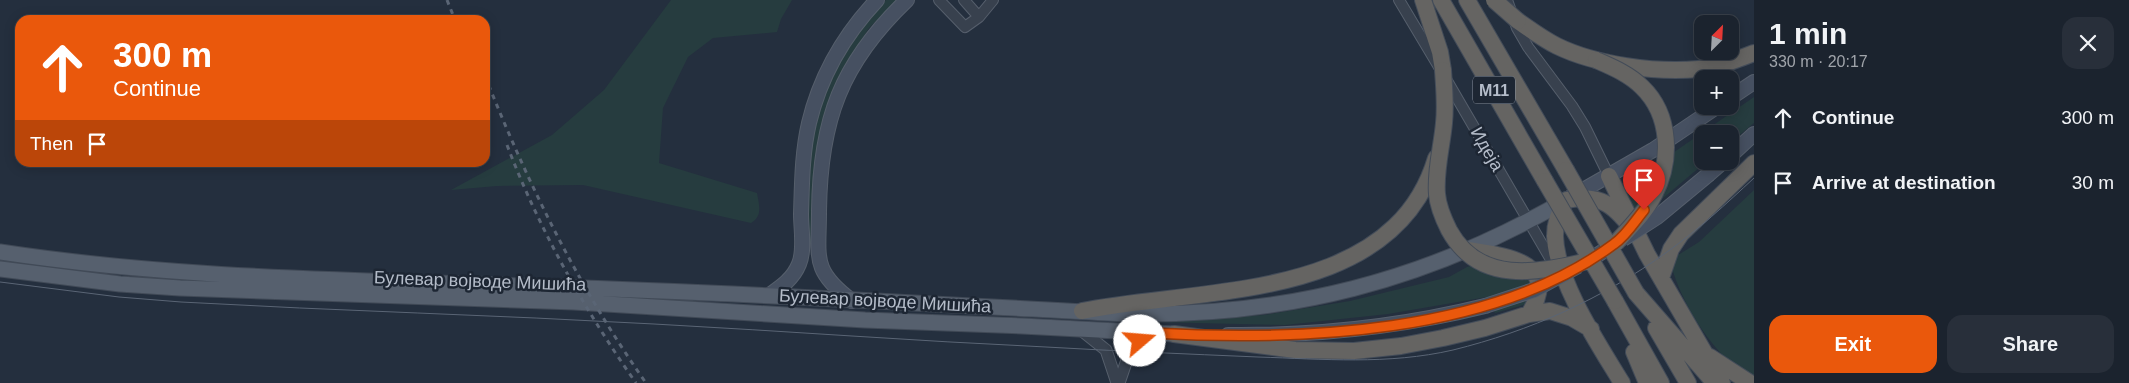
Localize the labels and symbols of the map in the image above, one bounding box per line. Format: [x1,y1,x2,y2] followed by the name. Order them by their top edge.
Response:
[1694,15,1739,60] north arrow
[1473,76,1515,104] road number: M11
[1466,123,1508,175] street label: Идеја
[1623,159,1665,210] pin
[374,267,587,295] street label: Булевар војводе Мишића
[778,285,993,317] street label: Булевар војводе Мишића
[1113,314,1165,366] position arrow

